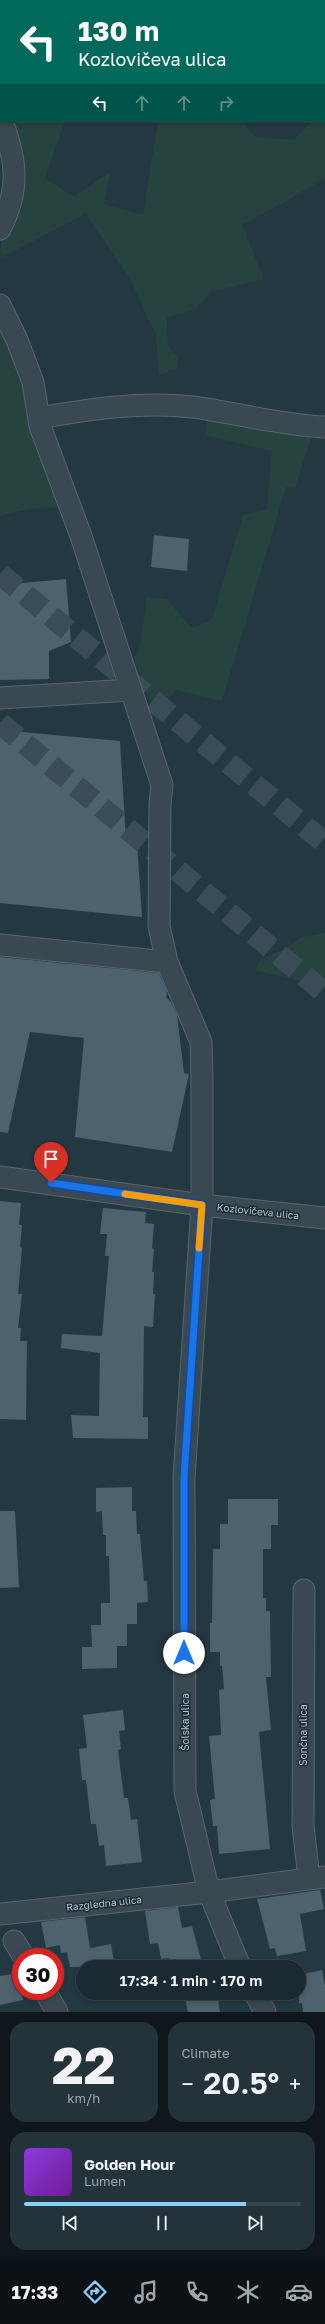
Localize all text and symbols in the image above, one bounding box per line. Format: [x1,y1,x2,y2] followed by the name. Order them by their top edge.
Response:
[78,14,159,47] text: 130 m
[12,16,64,68] icon: left
[78,48,227,70] text: Kozlovičeva ulica
[89,92,111,114] icon: left
[131,92,153,114] icon: ahead
[173,92,195,114] icon: ahead
[215,92,237,114] icon: right
[34,1142,68,1183] pin
[40,1148,62,1170] icon: arrive
[216,1201,300,1221] street label: Kozlovičeva ulica
[163,1632,205,1674] position arrow
[178,1693,191,1751] street label: Šolska ulica
[297,1704,309,1766] street label: Sončna ulica
[66,1893,142,1913] street label: Razgledna ulica
[12,1948,64,2000] speed limit sign: 30
[120,1971,262,1989] text: 17:34 · 1 min · 170 m
[52,2033,115,2095] text: 22
[182,2045,229,2061] text: Climate
[203,2065,279,2101] text: 20.5°
[182,2070,194,2097] text: −
[289,2070,301,2097] text: +
[67,2090,100,2106] text: km/h
[84,2155,175,2173] text: Golden Hour
[84,2173,126,2189] text: Lumen
[59,2212,81,2234] icon: previous
[151,2212,173,2234] icon: pause
[244,2212,266,2234] icon: next
[81,2278,109,2306] icon: directions
[132,2278,160,2306] icon: music
[183,2278,211,2306] icon: phone
[234,2278,262,2306] icon: climate
[285,2278,313,2306] icon: car
[12,2281,58,2303] text: 17:33

